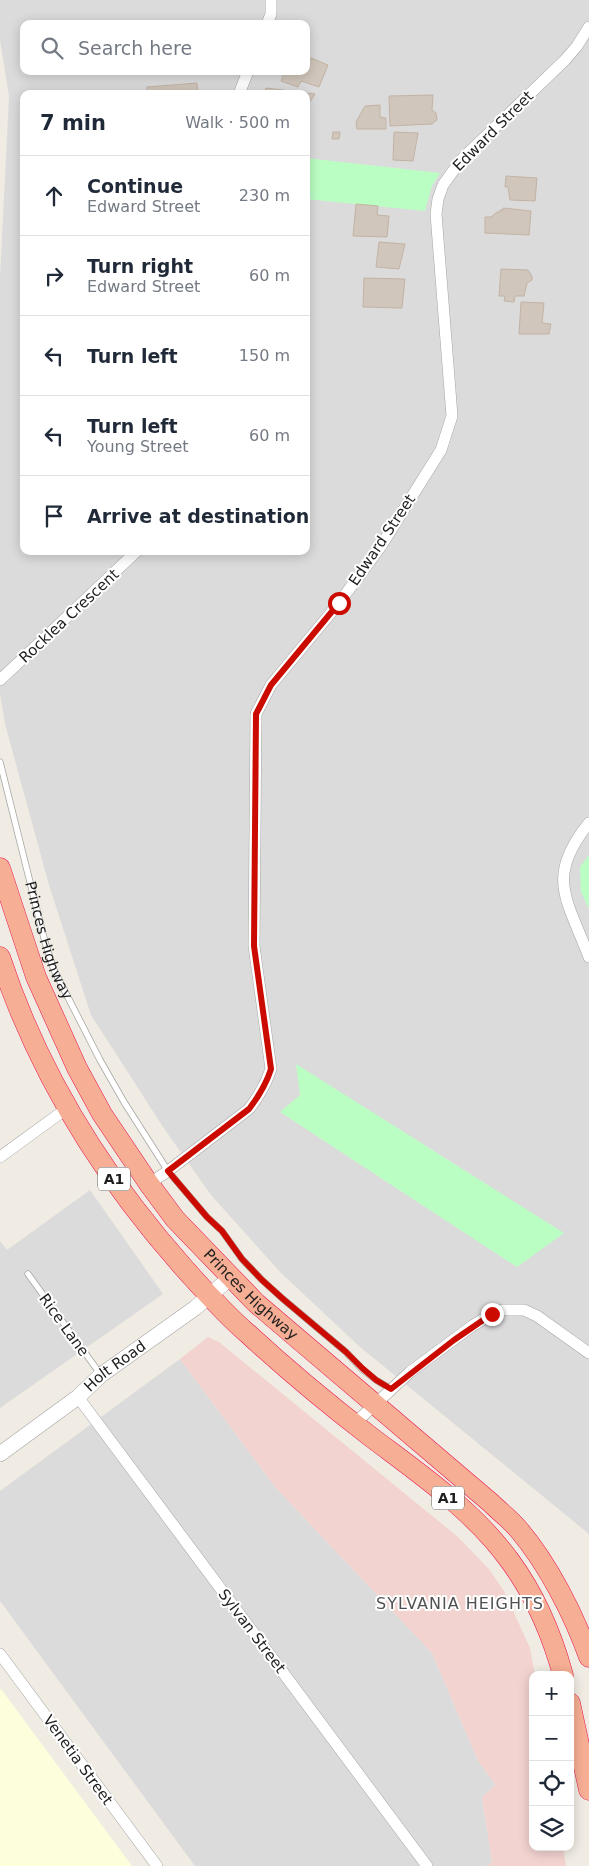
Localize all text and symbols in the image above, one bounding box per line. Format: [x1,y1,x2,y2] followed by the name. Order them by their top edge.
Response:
[20,20,310,75] search box
[38,34,66,62] icon: search
[78,37,192,59] text: Search here
[449,87,537,175] street label: Edward Street
[40,111,106,135] text: 7 min
[185,113,290,132] text: Walk · 500 m
[87,175,183,197] text: Continue
[40,182,68,210] icon: ahead
[239,186,290,205] text: 230 m
[87,197,200,216] text: Edward Street
[87,255,193,277] text: Turn right
[40,262,68,290] icon: right
[249,266,290,285] text: 60 m
[87,277,200,296] text: Edward Street
[40,342,68,370] icon: left
[87,345,178,367] text: Turn left
[239,346,290,365] text: 150 m
[87,415,178,437] text: Turn left
[40,422,68,450] icon: left
[249,426,290,445] text: 60 m
[87,437,189,456] text: Young Street
[345,491,419,589] street label: Edward Street
[40,502,68,530] icon: arrive
[87,505,309,527] text: Arrive at destination
[16,565,123,667] street label: Rocklea Crescent
[328,592,351,615] route start
[21,879,77,1003] street label: Princes Highway
[98,1168,130,1190] road number: A1
[200,1245,302,1344] street label: Princes Highway
[35,1290,93,1360] street label: Rice Lane
[481,1303,504,1326] route end
[80,1337,149,1395] street label: Holt Road
[432,1486,464,1510] road number: A1
[215,1585,289,1677] street label: Sylvan Street
[376,1594,544,1613] district label: SYLVANIA HEIGHTS
[529,1671,574,1851] map controls
[529,1671,574,1716] button: +
[39,1712,117,1809] street label: Venetia Street
[529,1716,574,1761] button: −
[529,1761,574,1806] button: locate
[529,1806,574,1851] button: layers

